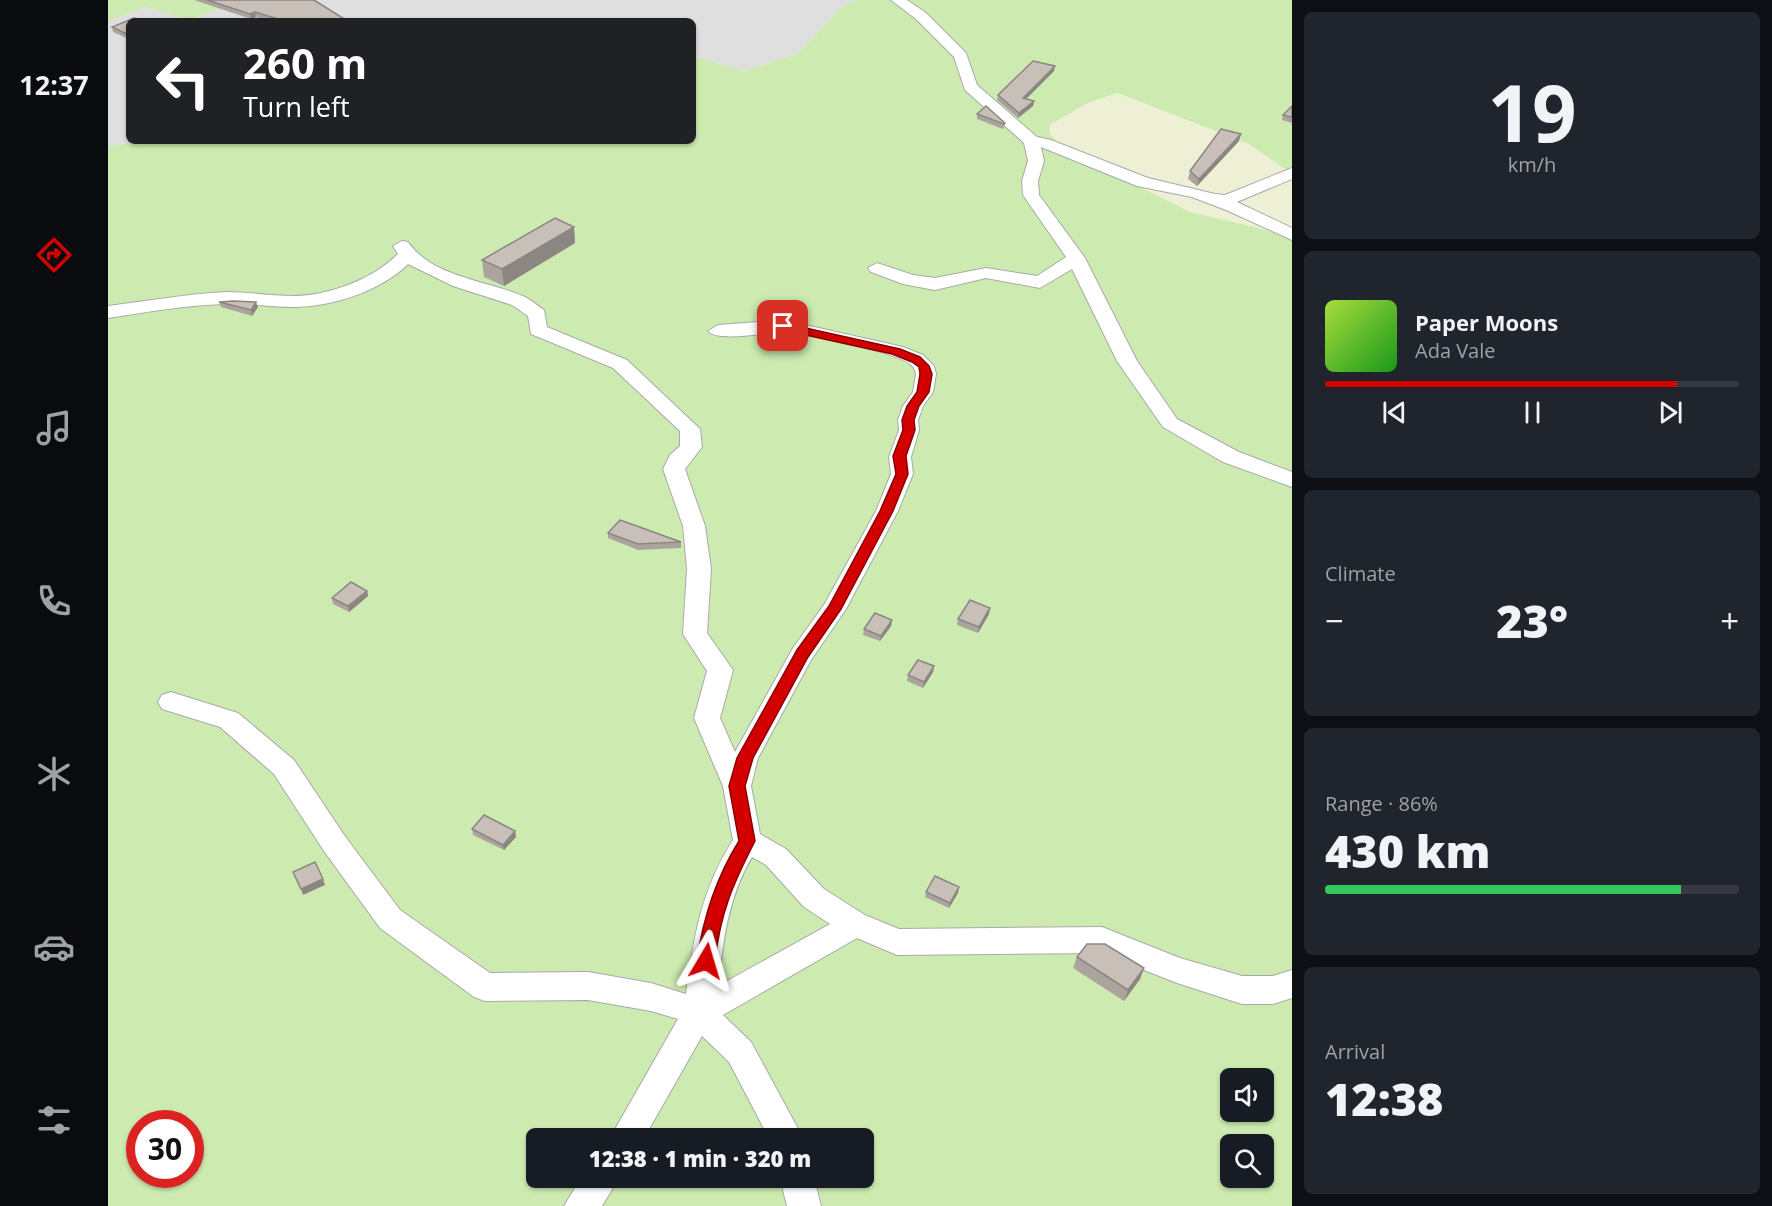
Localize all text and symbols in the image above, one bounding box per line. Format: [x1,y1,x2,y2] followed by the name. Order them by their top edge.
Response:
[243,34,367,91] text: 260 m
[144,42,222,120] icon: left
[1487,59,1577,165] text: 19
[19,66,89,103] text: 12:37
[243,88,350,125] text: Turn left
[1508,151,1556,178] text: km/h
[33,234,75,276] icon: directions
[757,300,808,351] pin
[1415,307,1558,337] text: Paper Moons
[766,309,799,342] icon: arrive
[1415,337,1496,364] text: Ada Vale
[1378,396,1411,429] icon: previous
[1516,396,1549,429] icon: pause
[1654,396,1687,429] icon: next
[33,407,75,449] icon: music
[1325,560,1396,587] text: Climate
[33,580,75,622] icon: phone
[1496,590,1568,651] text: 23°
[1325,598,1344,643] text: −
[1720,598,1739,643] text: +
[33,753,75,795] icon: climate
[1325,790,1438,817] text: Range · 86%
[1325,820,1490,881] text: 430 km
[33,926,75,968] icon: car
[674,929,738,993] position arrow
[1325,1038,1385,1065] text: Arrival
[1220,1068,1274,1188] map controls
[1220,1068,1274,1122] button: sound
[1325,1068,1443,1129] text: 12:38
[33,1099,75,1141] icon: filters
[126,1110,204,1188] speed limit sign: 30
[1220,1134,1274,1188] button: search
[589,1143,811,1173] text: 12:38 · 1 min · 320 m

